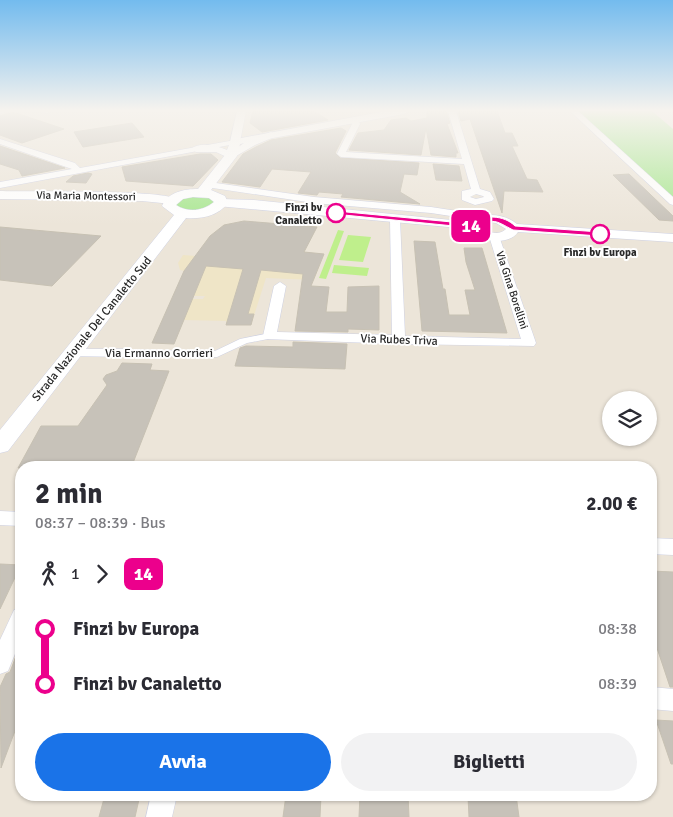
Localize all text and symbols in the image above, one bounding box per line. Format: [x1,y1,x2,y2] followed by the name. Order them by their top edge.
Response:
[36,189,136,203] street label: Via Maria Montessori
[275,201,323,227] place label: Finzi bv Canaletto
[326,203,346,223] marker: Finzi bv Canaletto
[448,210,494,242] line badge: 14
[461,215,481,237] text: 14
[590,224,610,244] marker: Finzi bv Europa
[563,246,637,259] place label: Finzi bv Europa
[493,249,531,331] street label: Via Gina Borellini
[29,254,155,404] street label: Strada Nazionale Del Canaletto Sud
[360,331,438,349] street label: Via Rubes Triva
[105,346,213,361] street label: Via Ermanno Gorrieri
[602,391,657,446] map controls
[602,391,657,446] button: layers
[35,477,103,511] text: 2 min
[586,492,637,516] text: 2.00 €
[35,513,166,533] text: 08:37 – 08:39 · Bus
[35,560,63,588] icon: walk
[88,560,116,588] icon: forward
[134,563,153,585] text: 14
[71,564,80,584] text: 1
[73,617,199,641] text: Finzi bv Europa
[598,619,637,639] text: 08:38
[73,672,222,696] text: Finzi bv Canaletto
[598,674,637,694] text: 08:39
[35,733,331,791] button: Avvia
[341,733,637,791] button: Biglietti

